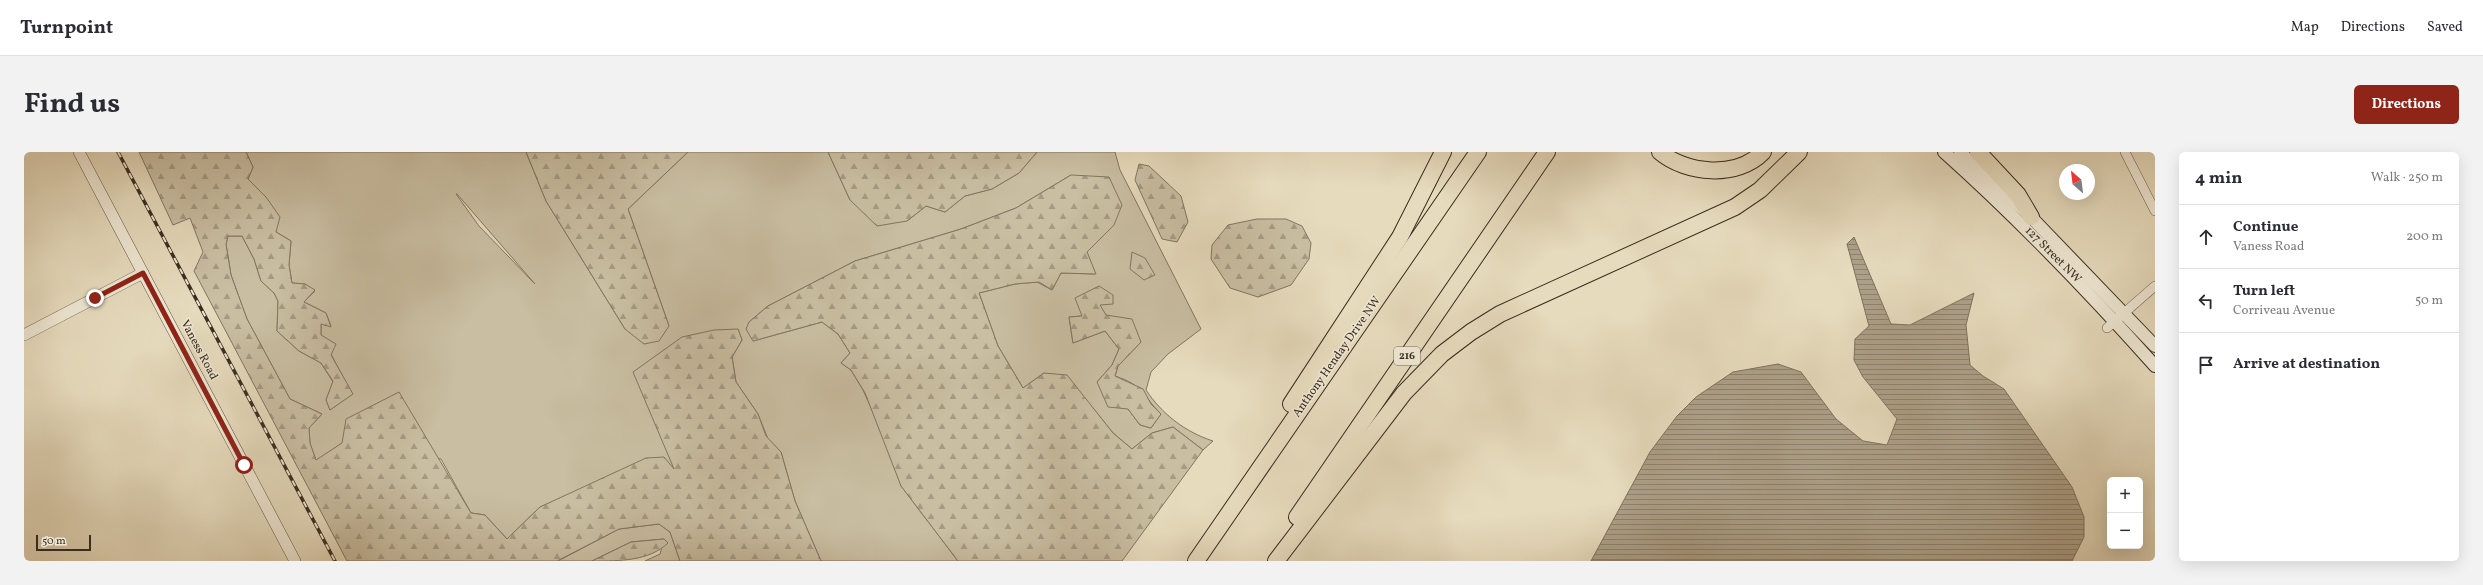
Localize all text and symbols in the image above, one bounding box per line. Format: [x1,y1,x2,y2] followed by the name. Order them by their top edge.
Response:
[20,15,113,41] text: Turnpoint
[2291,18,2319,37] text: Map
[2341,18,2405,37] text: Directions
[2427,18,2463,37] text: Saved
[24,85,120,124] text: Find us
[2354,85,2459,124] button: Directions
[2059,164,2095,200] north arrow
[2195,167,2242,190] text: 4 min
[2371,169,2443,187] text: Walk · 250 m
[2233,217,2298,238] text: Continue
[2021,223,2085,287] street label: 127 Street NW
[2195,226,2217,248] icon: ahead
[2406,228,2443,246] text: 200 m
[2233,238,2304,256] text: Vaness Road
[2233,281,2295,302] text: Turn left
[86,289,104,307] route end
[2195,290,2217,312] icon: left
[2415,292,2443,310] text: 50 m
[1289,293,1385,421] street label: Anthony Henday Drive NW
[2233,302,2335,320] text: Corriveau Avenue
[177,317,222,383] street label: Vaness Road
[1394,347,1420,365] road number: 216
[2195,354,2217,376] icon: arrive
[2233,354,2380,375] text: Arrive at destination
[235,456,253,474] route start
[2107,477,2143,549] map controls
[2107,477,2143,513] button: +
[2107,513,2143,549] button: −
[36,533,91,552] scale bar
[42,534,66,549] text: 50 m

